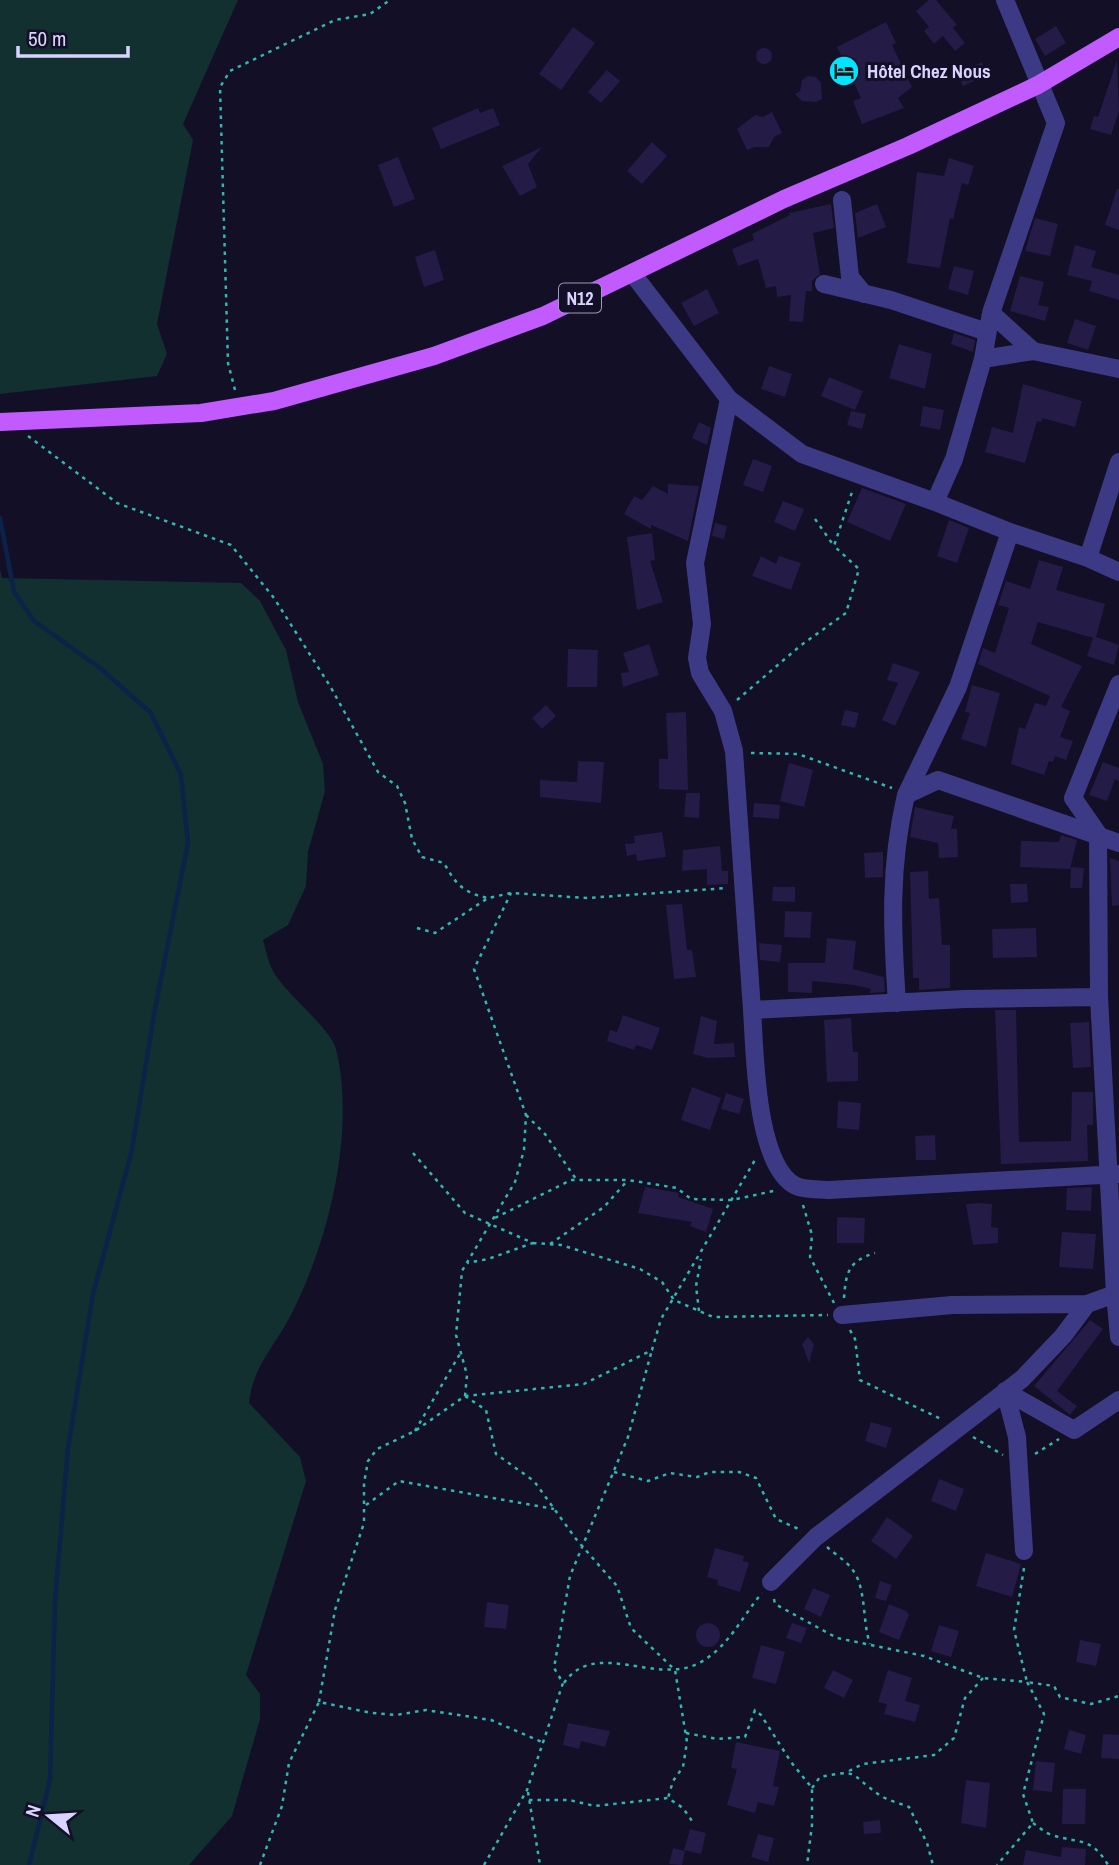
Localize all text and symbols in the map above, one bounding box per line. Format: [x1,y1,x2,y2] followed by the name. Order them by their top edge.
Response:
[18,14,128,58] scale bar
[28,24,66,53] text: 50 m
[827,54,861,88] hotel icon: Hôtel Chez Nous
[867,58,991,84] place label: Hôtel Chez Nous
[559,284,601,312] road number: N12
[14,1781,84,1851] north arrow
[19,1801,47,1820] text: N

